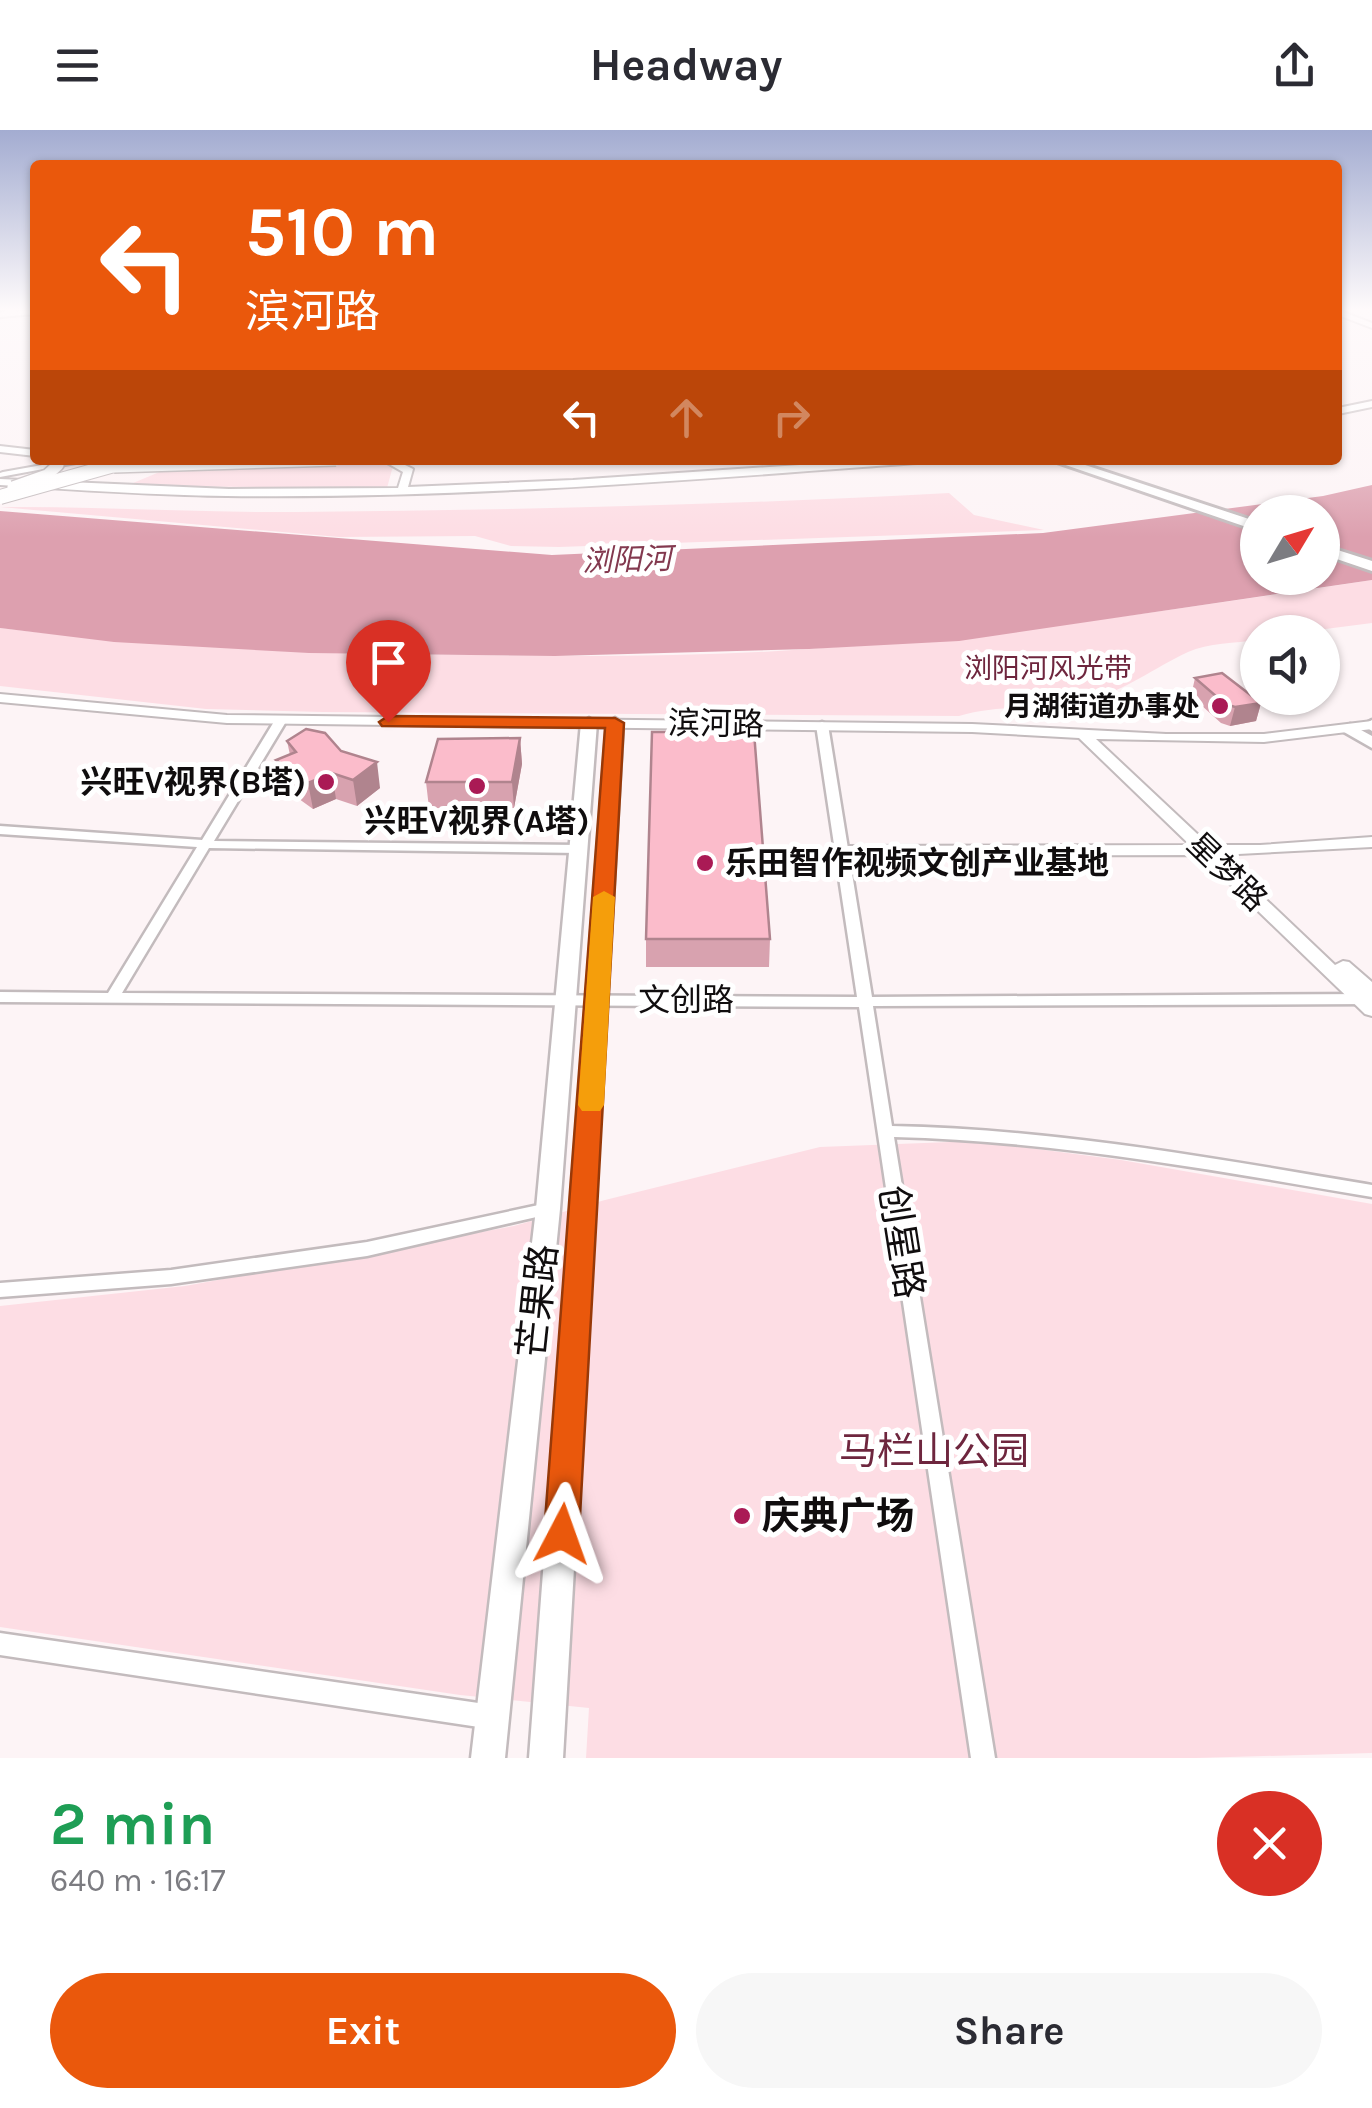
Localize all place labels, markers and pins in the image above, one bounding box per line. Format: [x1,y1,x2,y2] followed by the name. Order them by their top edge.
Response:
[346,620,431,723] pin
[1004,690,1200,723] place label: 月湖街道办事处
[1209,695,1231,717] marker: 月湖街道办事处
[80,764,306,801] place label: 兴旺V视界(B塔)
[315,771,337,793] marker: 兴旺V视界(B塔)
[466,775,488,797] marker: 兴旺V视界(A塔)
[365,803,589,840] place label: 兴旺V视界(A塔)
[725,845,1109,882] place label: 乐田智作视频文创产业基地
[694,852,716,874] marker: 乐田智作视频文创产业基地
[762,1494,914,1539] place label: 庆典广场
[731,1505,753,1527] marker: 庆典广场

